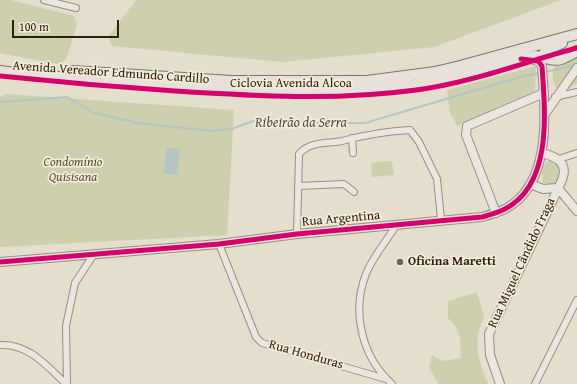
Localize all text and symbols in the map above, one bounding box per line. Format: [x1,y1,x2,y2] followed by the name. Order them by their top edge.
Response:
[14,12,121,38] scale bar
[19,18,49,35] text: 100 m
[12,58,210,88] street label: Avenida Vereador Edmundo Cardillo
[230,76,352,92] street label: Ciclovia Avenida Alcoa
[255,115,347,131] water label: Ribeirão da Serra
[44,155,102,186] park label: Condomínio Quisisana
[485,195,559,331] street label: Rua Miguel Cândido Fraga
[301,208,381,230] street label: Rua Argentina
[408,254,496,270] place label: Oficina Maretti
[395,257,405,267] marker: Oficina Maretti
[267,337,345,373] street label: Rua Honduras

